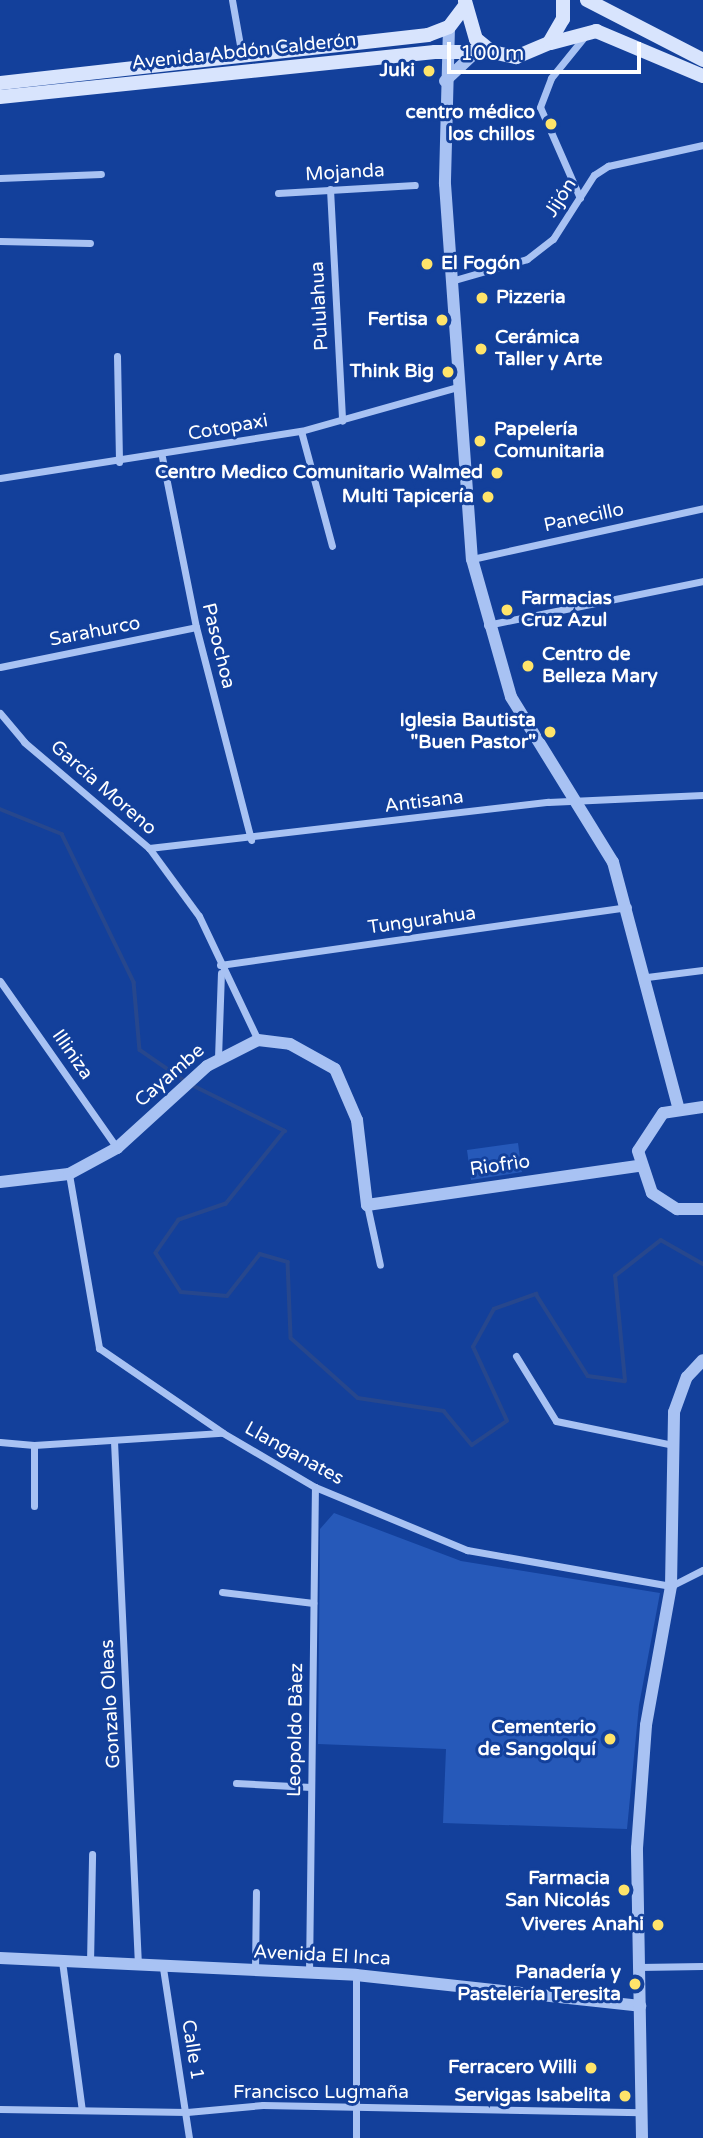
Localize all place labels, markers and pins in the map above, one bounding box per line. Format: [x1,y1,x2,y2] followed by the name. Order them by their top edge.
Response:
[379,60,415,82] place label: Juki
[421,63,437,79] marker: Juki
[406,102,535,146] place label: centro médico los chillos
[541,114,561,134] marker: centro médico los chillos
[441,253,520,275] place label: El Fogón
[419,256,435,272] marker: El Fogón
[496,287,566,309] place label: Pizzeria
[474,290,490,306] marker: Pizzeria
[367,309,428,331] place label: Fertisa
[434,312,450,328] marker: Fertisa
[495,327,603,371] place label: Cerámica Taller y Arte
[473,341,489,357] marker: Cerámica Taller y Arte
[350,361,434,383] place label: Think Big
[440,364,456,380] marker: Think Big
[494,419,604,463] place label: Papelería Comunitaria
[472,433,488,449] marker: Papelería Comunitaria
[155,462,483,484] place label: Centro Medico Comunitario Walmed
[489,465,505,481] marker: Centro Medico Comunitario Walmed
[342,486,474,508] place label: Multi Tapicería
[480,489,496,505] marker: Multi Tapicería
[521,588,612,632] place label: Farmacias Cruz Azul
[499,602,515,618] marker: Farmacias Cruz Azul
[542,644,658,688] place label: Centro de Belleza Mary
[520,658,536,674] marker: Centro de Belleza Mary
[400,710,536,754] place label: Iglesia Bautista "Buen Pastor"
[542,724,558,740] marker: Iglesia Bautista "Buen Pastor"
[478,1717,596,1761] place label: Cementerio de Sangolquí
[602,1731,618,1747] marker: Cementerio de Sangolquí
[505,1868,610,1912] place label: Farmacia San Nicolás
[616,1882,632,1898] marker: Farmacia San Nicolás
[521,1914,644,1936] place label: Viveres Anahi
[650,1917,666,1933] marker: Viveres Anahi
[457,1962,621,2006] place label: Panadería y Pastelería Teresita
[627,1976,643,1992] marker: Panadería y Pastelería Teresita
[448,2057,577,2079] place label: Ferracero Willi
[583,2060,599,2076] marker: Ferracero Willi
[455,2085,611,2107] place label: Servigas Isabelita
[617,2088,633,2104] marker: Servigas Isabelita

